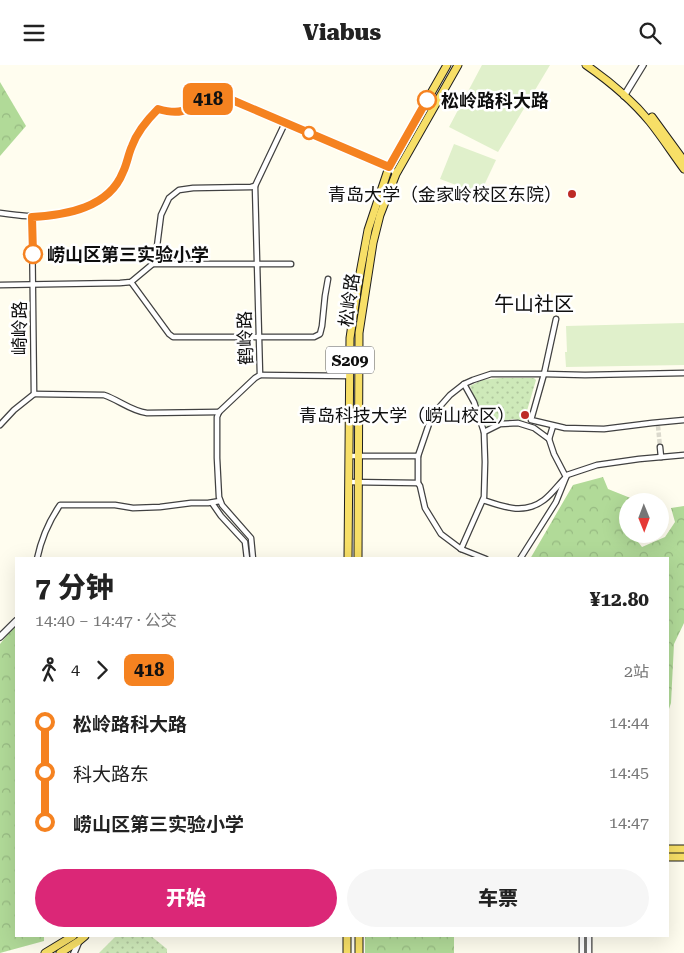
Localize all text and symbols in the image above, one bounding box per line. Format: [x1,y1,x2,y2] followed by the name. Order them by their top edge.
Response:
[20,19,48,47] icon: menu
[636,19,664,47] icon: search
[303,20,381,45] text: Viabus
[179,83,237,115] line badge: 418
[193,88,223,109] text: 418
[417,90,437,110] marker: 松岭路科大路
[441,90,549,111] place label: 松岭路科大路
[302,126,316,140] unlabelled marker
[328,184,562,205] place label: 青岛大学（金家岭校区东院）
[566,188,578,200] marker: 青岛大学（金家岭校区东院）
[23,244,43,264] marker: 崂山区第三实验小学
[47,244,209,265] place label: 崂山区第三实验小学
[335,272,363,328] street label: 松岭路
[494,292,574,316] district label: 午山社区
[9,301,30,355] street label: 崎岭路
[234,311,256,365] street label: 鹤岭路
[326,347,374,373] road number: S209
[299,405,515,426] place label: 青岛科技大学（崂山校区）
[519,409,531,421] marker: 青岛科技大学（崂山校区）
[619,493,669,543] north arrow
[619,493,669,543] map controls
[35,571,114,604] text: 7 分钟
[590,588,649,611] text: ¥12.80
[35,611,177,630] text: 14:40 – 14:47 · 公交
[35,656,63,684] icon: walk
[88,656,116,684] icon: forward
[134,659,164,680] text: 418
[71,660,80,679] text: 4
[624,662,649,681] text: 2站
[73,713,187,736] text: 松岭路科大路
[609,713,649,732] text: 14:44
[73,763,149,786] text: 科大路东
[609,763,649,782] text: 14:45
[73,813,244,836] text: 崂山区第三实验小学
[609,813,649,832] text: 14:47
[35,869,337,927] button: 开始
[347,869,649,927] button: 车票

